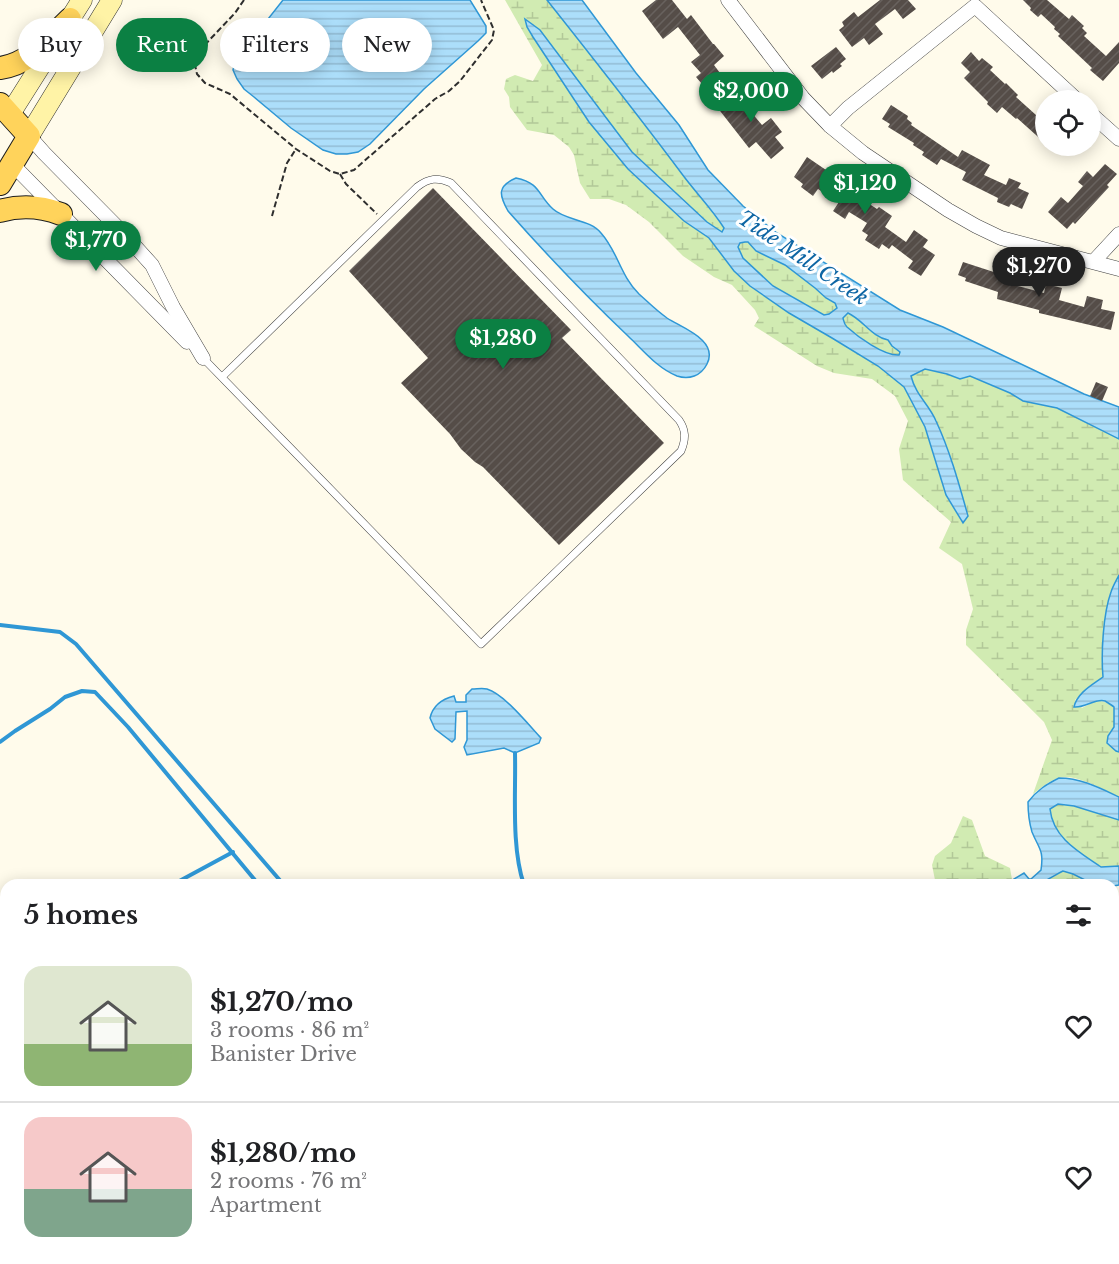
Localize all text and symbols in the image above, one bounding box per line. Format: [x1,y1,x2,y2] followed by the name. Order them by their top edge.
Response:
[18,18,104,72] chip: Buy
[116,18,208,72] chip: Rent
[220,18,330,72] chip: Filters
[342,18,432,72] chip: New
[702,72,800,123] pin: $2,000
[713,79,789,103] text: $2,000
[1035,90,1101,156] map controls
[1035,90,1101,156] button: locate
[816,164,914,215] pin: $1,120
[833,171,897,195] text: $1,120
[733,205,873,311] water label: Tide Mill Creek
[47,221,145,272] pin: $1,770
[65,228,127,252] text: $1,770
[990,247,1088,298] pin: $1,270
[1006,254,1072,278] text: $1,270
[454,319,552,370] pin: $1,280
[469,326,537,350] text: $1,280
[24,899,138,931] text: 5 homes
[1062,899,1095,932] icon: filters
[210,986,353,1018] text: $1,270/mo
[72,990,144,1062] icon: home
[1062,1010,1095,1043] icon: heart
[210,1018,369,1042] text: 3 rooms · 86 m²
[210,1042,357,1066] text: Banister Drive
[210,1137,356,1169] text: $1,280/mo
[72,1141,144,1213] icon: home
[1062,1161,1095,1194] icon: heart
[210,1169,367,1193] text: 2 rooms · 76 m²
[210,1193,321,1217] text: Apartment

